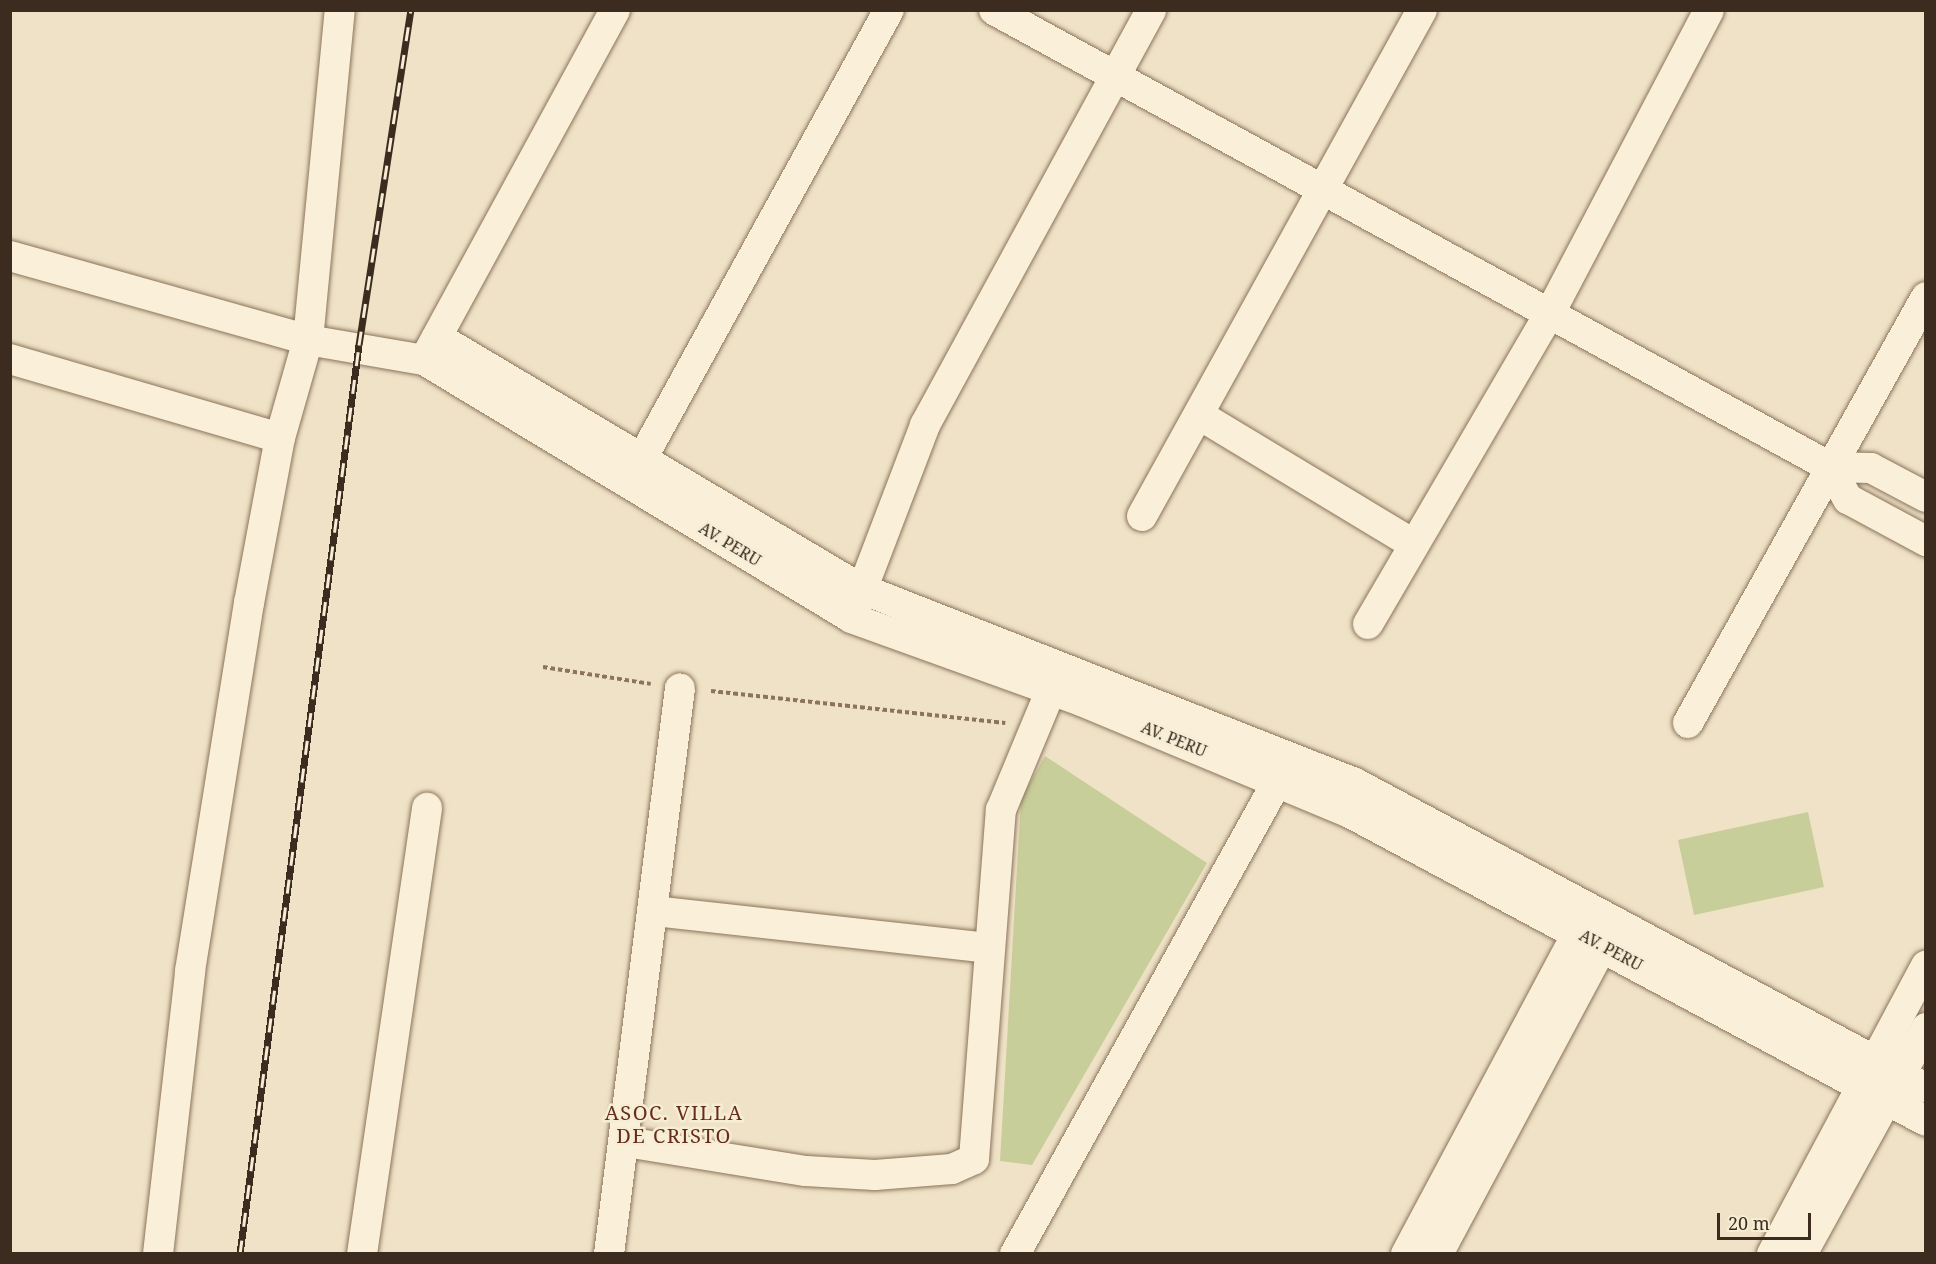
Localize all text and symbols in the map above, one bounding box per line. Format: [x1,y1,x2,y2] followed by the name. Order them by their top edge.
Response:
[696,518,764,570] street label: AV. PERU
[1139,717,1209,761] street label: AV. PERU
[1576,925,1646,975] street label: AV. PERU
[605,1100,743,1147] district label: ASOC. VILLA DE CRISTO
[1720,1201,1814,1239] scale bar
[1728,1211,1770,1235] text: 20 m

